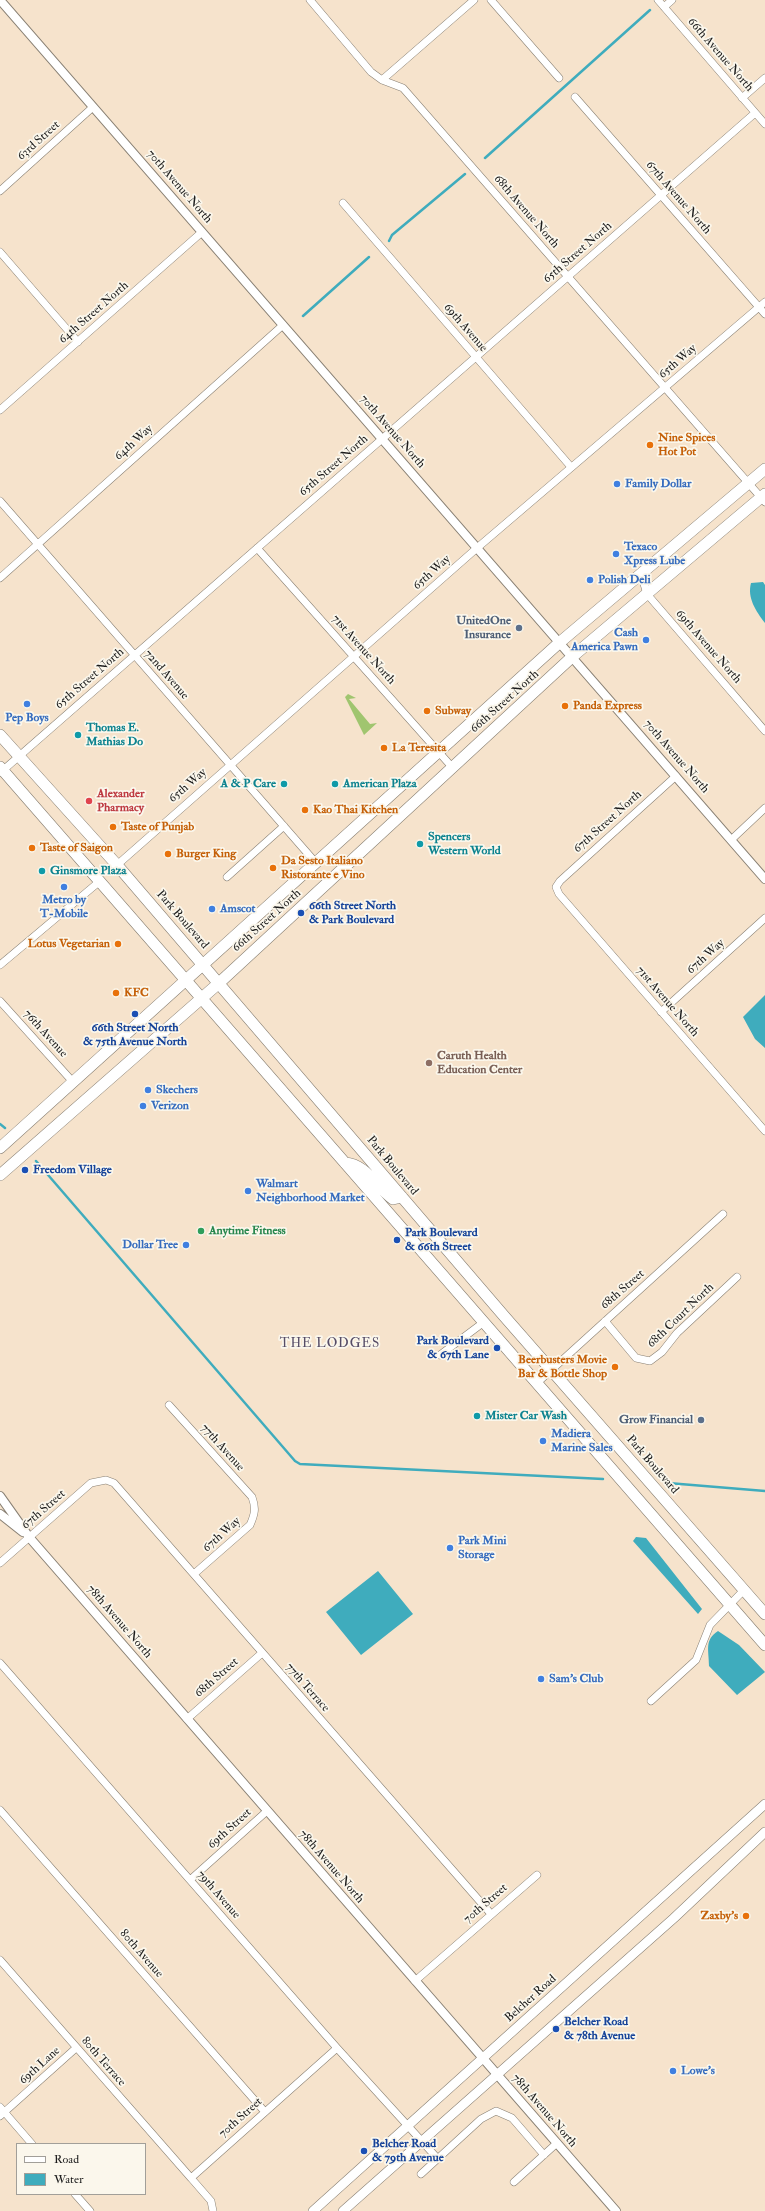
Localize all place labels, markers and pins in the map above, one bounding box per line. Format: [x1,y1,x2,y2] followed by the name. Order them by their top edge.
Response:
[658,431,715,459] place label: Nine Spices Hot Pot
[645,440,655,450] marker: Nine Spices Hot Pot
[625,477,692,491] place label: Family Dollar
[612,479,622,489] marker: Family Dollar
[624,540,685,568] place label: Texaco Xpress Lube
[611,549,621,559] marker: Texaco Xpress Lube
[598,573,651,587] place label: Polish Deli
[585,575,595,585] marker: Polish Deli
[456,614,511,642] place label: UnitedOne Insurance
[514,623,524,633] marker: UnitedOne Insurance
[571,626,638,654] place label: Cash America Pawn
[641,635,651,645] marker: Cash America Pawn
[22,699,32,709] marker: Pep Boys
[573,699,642,713] place label: Panda Express
[560,701,570,711] marker: Panda Express
[435,704,471,718] place label: Subway
[422,706,432,716] marker: Subway
[5,711,49,725] place label: Pep Boys
[86,721,143,749] place label: Thomas E. Mathias Do
[73,730,83,740] marker: Thomas E. Mathias Do
[392,741,446,755] place label: La Teresita
[379,743,389,753] marker: La Teresita
[221,777,276,791] place label: A & P Care
[343,777,417,791] place label: American Plaza
[279,779,289,789] marker: A & P Care
[330,779,340,789] marker: American Plaza
[97,787,144,815] place label: Alexander Pharmacy
[84,796,94,806] marker: Alexander Pharmacy
[313,803,398,817] place label: Kao Thai Kitchen
[300,805,310,815] marker: Kao Thai Kitchen
[121,820,194,834] place label: Taste of Punjab
[108,822,118,832] marker: Taste of Punjab
[428,830,501,858] place label: Spencers Western World
[415,839,425,849] marker: Spencers Western World
[40,841,113,855] place label: Taste of Saigon
[27,843,37,853] marker: Taste of Saigon
[176,847,236,861] place label: Burger King
[163,849,173,859] marker: Burger King
[281,854,365,882] place label: Da Sesto Italiano Ristorante e Vino
[268,863,278,873] marker: Da Sesto Italiano Ristorante e Vino
[50,864,126,878] place label: Ginsmore Plaza
[37,866,47,876] marker: Ginsmore Plaza
[59,882,69,892] marker: Metro by T-Mobile
[40,893,88,921] place label: Metro by T-Mobile
[309,899,396,927] place label: 66th Street North & Park Boulevard
[220,902,256,916] place label: Amscot
[207,904,217,914] marker: Amscot
[296,908,306,918] marker: 66th Street North & Park Boulevard
[28,937,110,951] place label: Lotus Vegetarian
[113,939,123,949] marker: Lotus Vegetarian
[124,986,149,1000] place label: KFC
[111,988,121,998] marker: KFC
[130,1009,140,1019] marker: 66th Street North & 75th Avenue North
[83,1021,187,1049] place label: 66th Street North & 75th Avenue North
[437,1049,522,1077] place label: Caruth Health Education Center
[424,1058,434,1068] marker: Caruth Health Education Center
[156,1083,198,1097] place label: Skechers
[143,1085,153,1095] marker: Skechers
[151,1099,189,1113] place label: Verizon
[138,1101,148,1111] marker: Verizon
[33,1163,112,1177] place label: Freedom Village
[20,1165,30,1175] marker: Freedom Village
[256,1177,365,1205] place label: Walmart Neighborhood Market
[243,1186,253,1196] marker: Walmart Neighborhood Market
[209,1224,286,1238] place label: Anytime Fitness
[196,1226,206,1236] marker: Anytime Fitness
[405,1226,478,1254] place label: Park Boulevard & 66th Street
[392,1235,402,1245] marker: Park Boulevard & 66th Street
[122,1238,178,1252] place label: Dollar Tree
[181,1240,191,1250] marker: Dollar Tree
[416,1334,489,1362] place label: Park Boulevard & 67th Lane
[492,1343,502,1353] marker: Park Boulevard & 67th Lane
[518,1353,607,1381] place label: Beerbusters Movie Bar & Bottle Shop
[610,1362,620,1372] marker: Beerbusters Movie Bar & Bottle Shop
[485,1409,567,1423] place label: Mister Car Wash
[472,1411,482,1421] marker: Mister Car Wash
[619,1413,693,1427] place label: Grow Financial
[696,1415,706,1425] marker: Grow Financial
[551,1427,613,1455] place label: Madiera Marine Sales
[538,1436,548,1446] marker: Madiera Marine Sales
[458,1534,507,1562] place label: Park Mini Storage
[445,1543,455,1553] marker: Park Mini Storage
[549,1672,603,1686] place label: Sam's Club
[536,1674,546,1684] marker: Sam's Club
[700,1909,738,1923] place label: Zaxby's
[741,1911,751,1921] marker: Zaxby's
[564,2015,635,2043] place label: Belcher Road & 78th Avenue
[551,2024,561,2034] marker: Belcher Road & 78th Avenue
[681,2064,715,2078] place label: Lowe's
[668,2066,678,2076] marker: Lowe's
[372,2137,444,2165] place label: Belcher Road & 79th Avenue
[359,2146,369,2156] marker: Belcher Road & 79th Avenue

